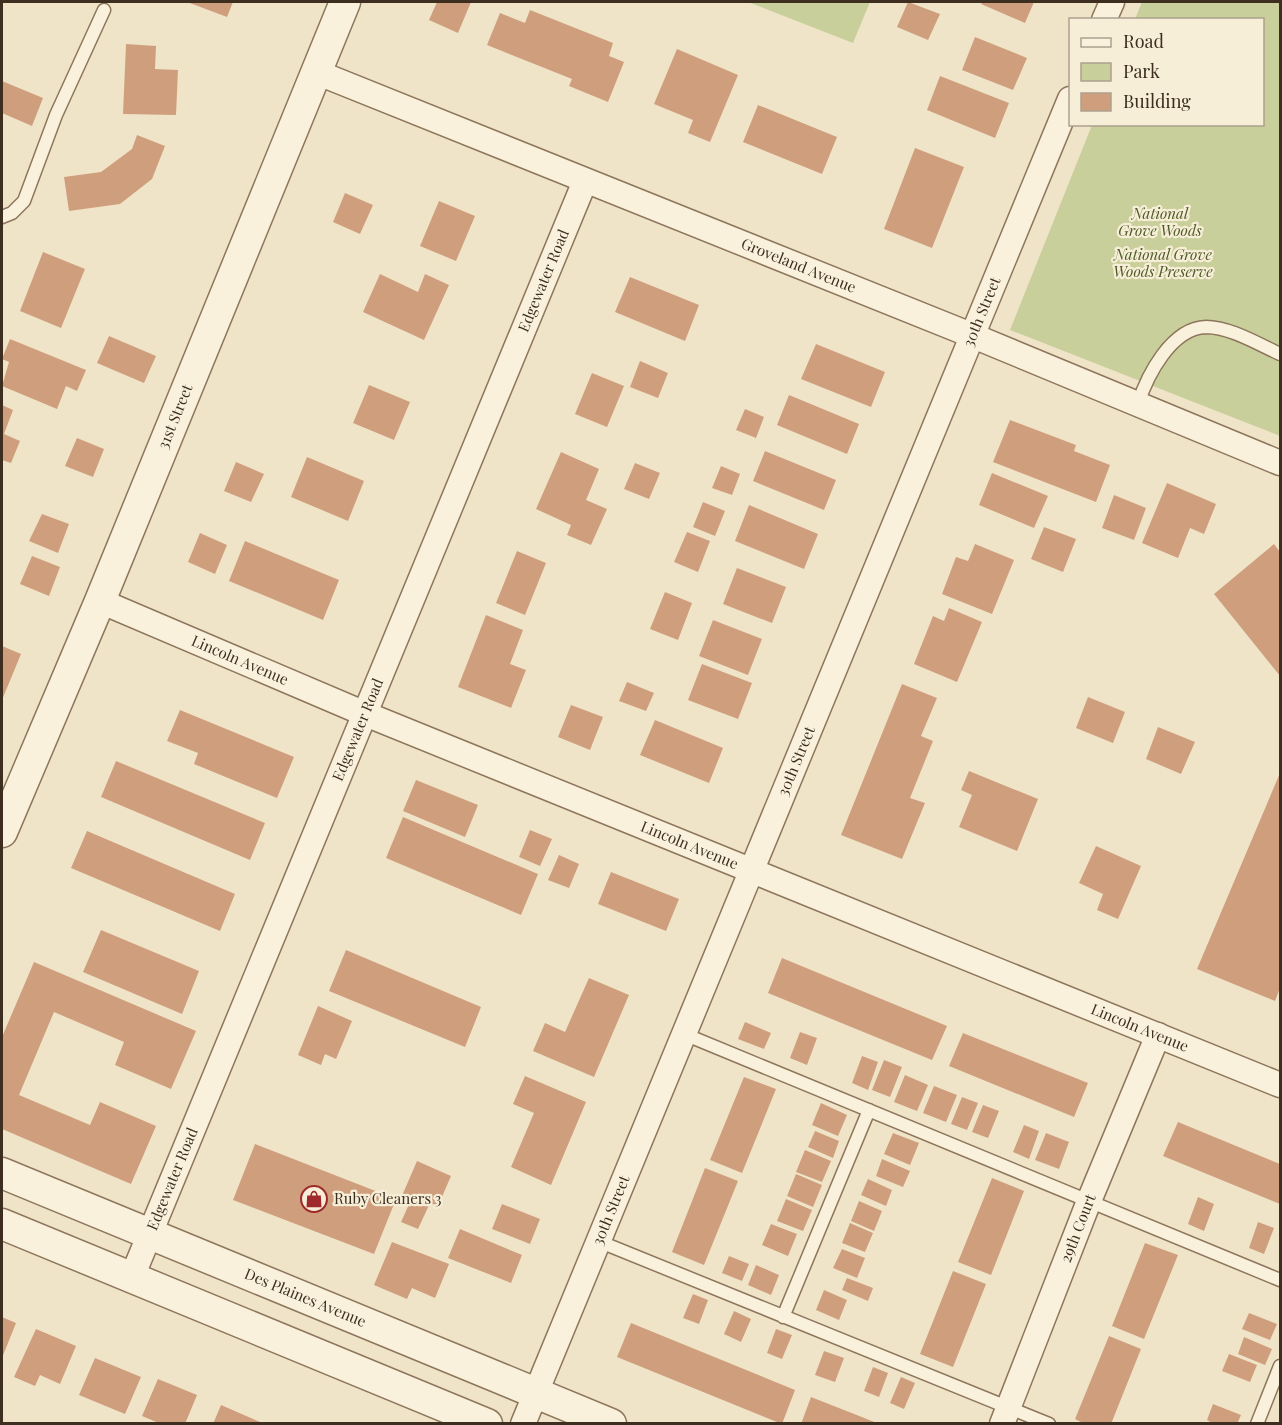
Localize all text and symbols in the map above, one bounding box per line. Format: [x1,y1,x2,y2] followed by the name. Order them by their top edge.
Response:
[1069,18,1264,126] legend
[1123,29,1164,53] text: Road
[1123,59,1160,83] text: Park
[1123,89,1191,113] text: Building
[1118,203,1202,240] park label: National Grove Woods
[513,226,573,335] street label: Edgewater Road
[739,233,859,297] street label: Groveland Avenue
[1112,244,1213,281] park label: National Grove Woods Preserve
[958,273,1005,350] street label: 30th Street
[152,380,197,452] street label: 31st Street
[189,630,292,689] street label: Lincoln Avenue
[327,675,387,784] street label: Edgewater Road
[772,722,819,799] street label: 30th Street
[638,816,741,873] street label: Lincoln Avenue
[1088,998,1192,1056] street label: Lincoln Avenue
[141,1124,202,1233] street label: Edgewater Road
[587,1171,634,1248] street label: 30th Street
[299,1184,329,1214] shop icon: Ruby Cleaners 3
[334,1188,442,1208] place label: Ruby Cleaners 3
[1055,1190,1100,1265] street label: 29th Court
[242,1263,369,1331] street label: Des Plaines Avenue

